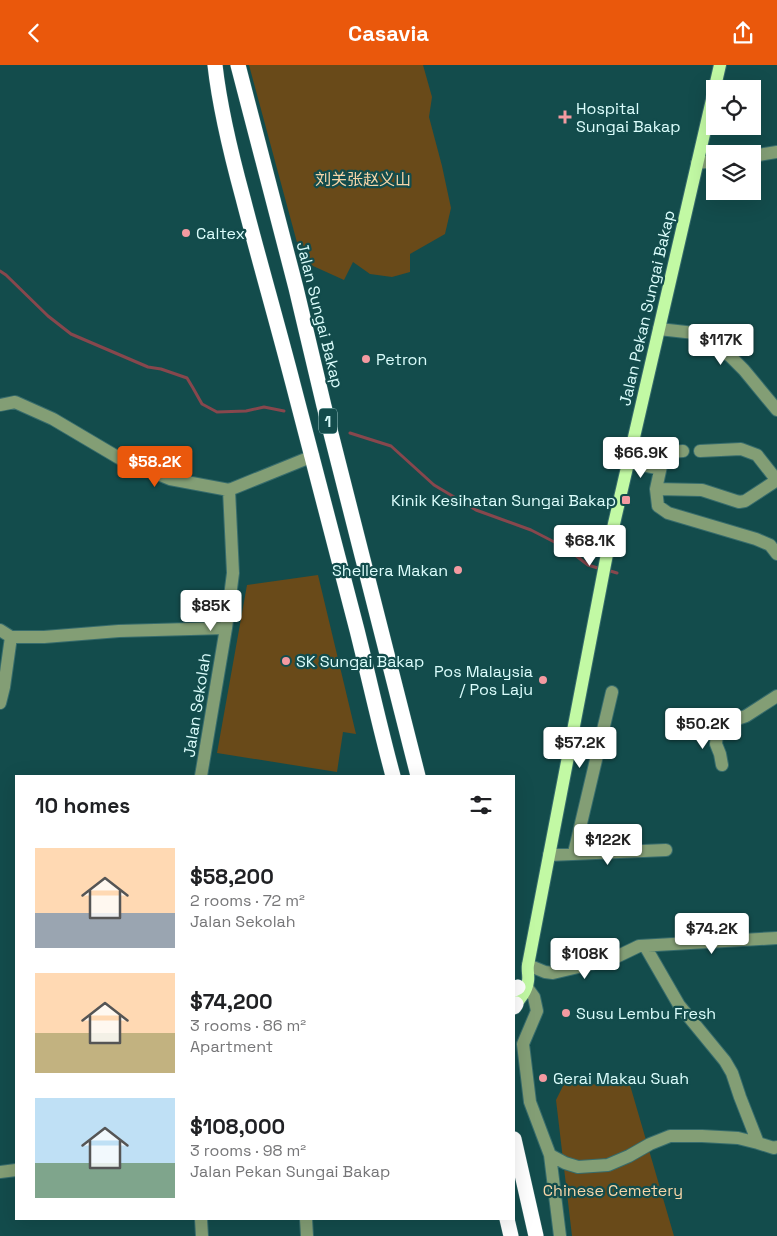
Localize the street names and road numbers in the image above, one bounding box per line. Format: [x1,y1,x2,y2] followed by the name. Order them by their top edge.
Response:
[614,208,680,408] street label: Jalan Pekan Sungai Bakap
[292,240,348,390] street label: Jalan Sungai Bakap
[319,409,337,433] road number: 1
[178,651,216,759] street label: Jalan Sekolah

